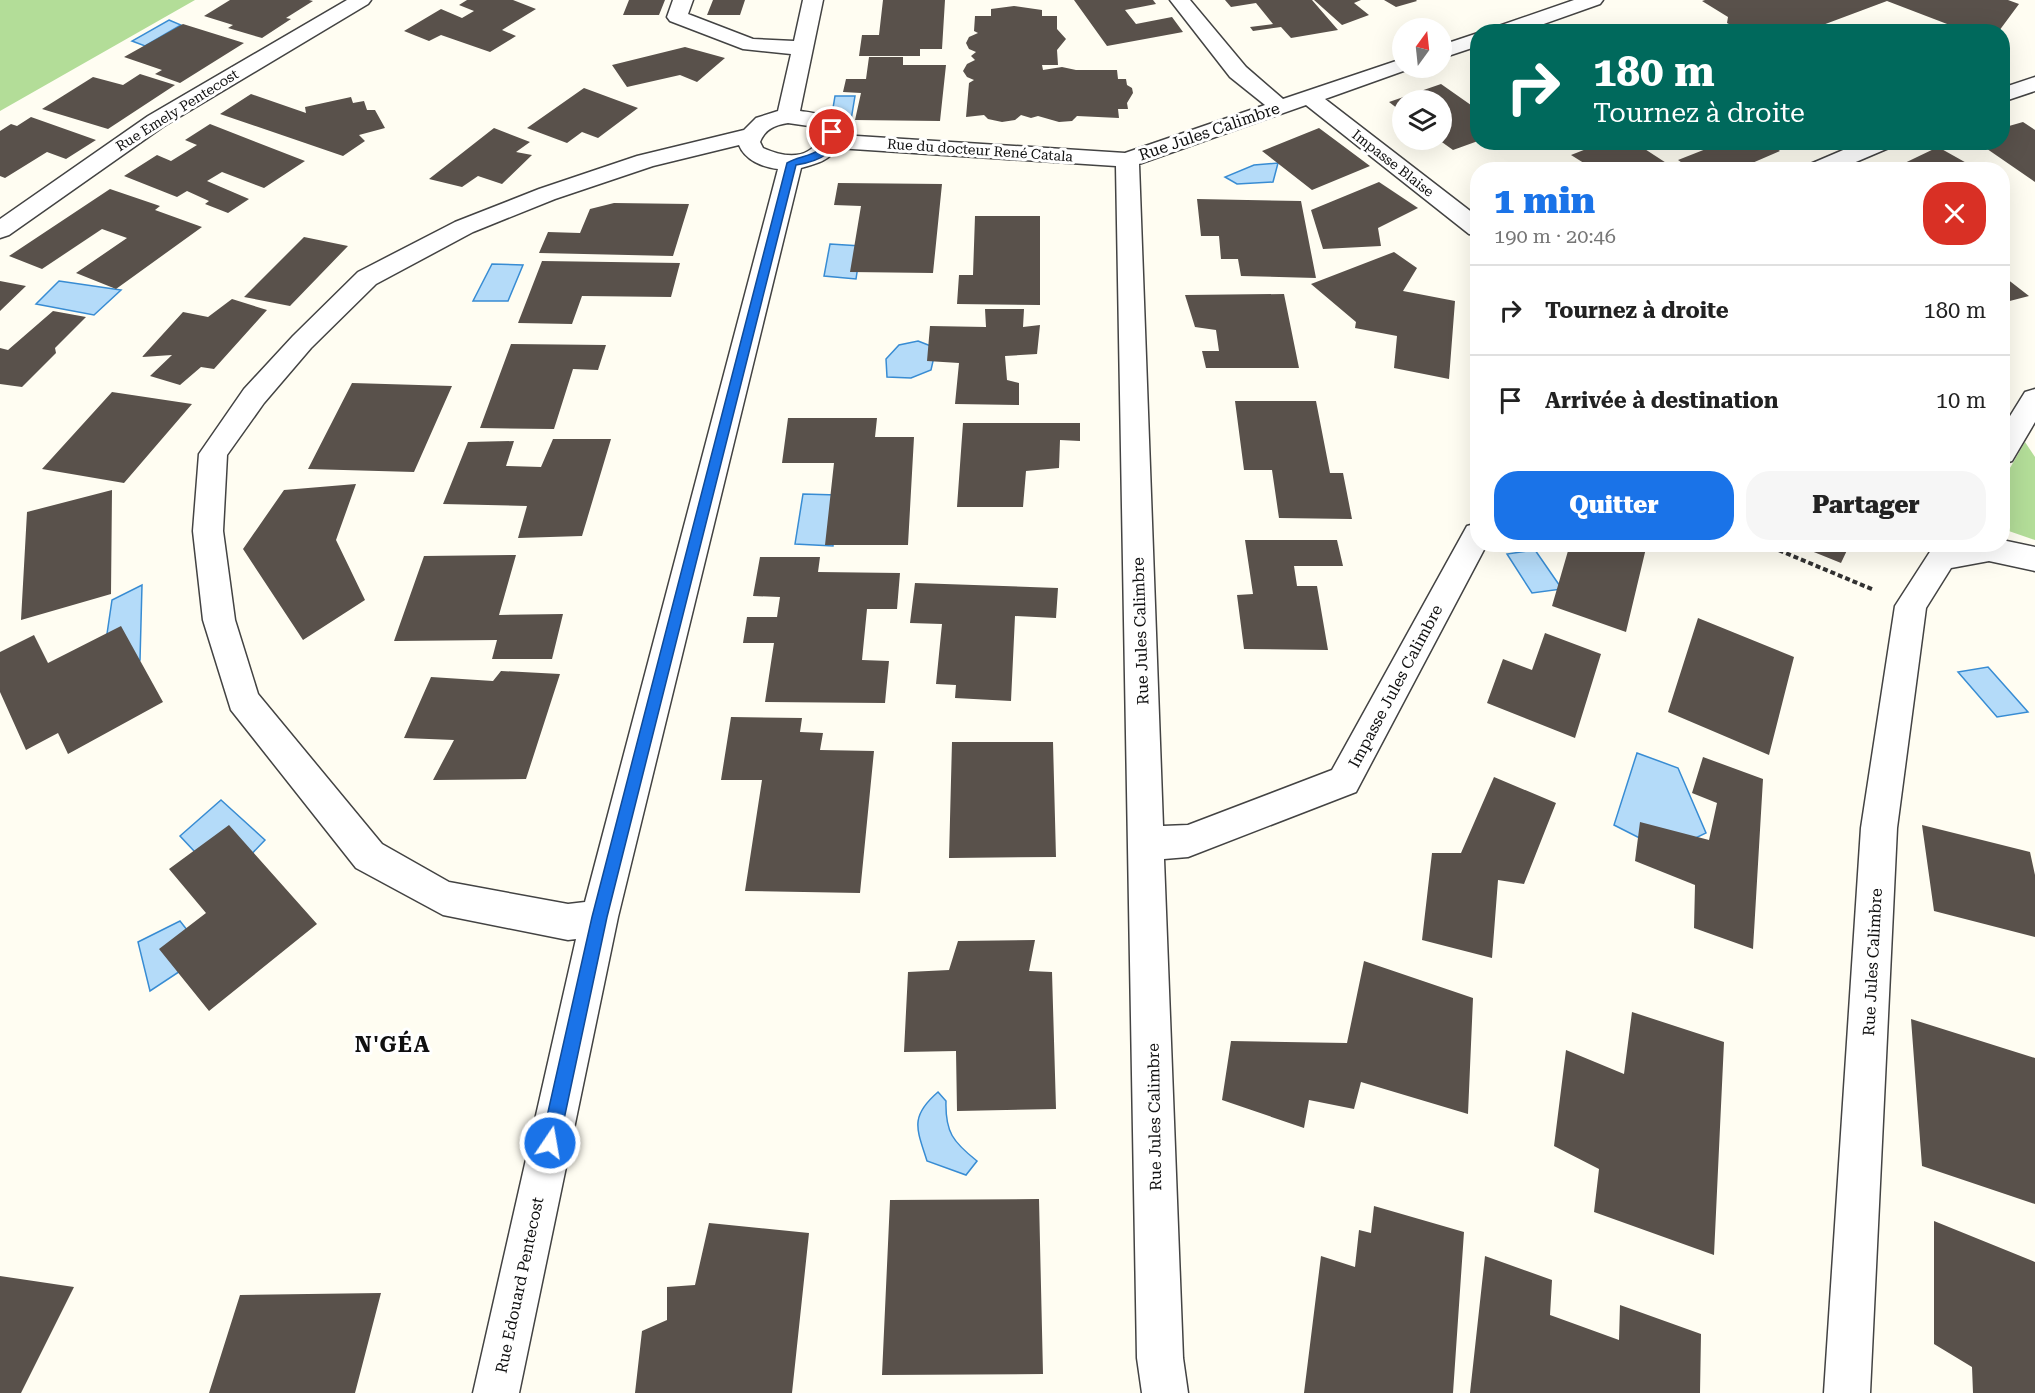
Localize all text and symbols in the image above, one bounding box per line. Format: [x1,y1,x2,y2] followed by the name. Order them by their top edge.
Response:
[1392,18,1452,78] north arrow
[1392,18,1452,150] map controls
[1593,47,1715,96] text: 180 m
[1494,48,1572,126] icon: right
[113,66,241,154] street label: Rue Emely Pentecost
[1392,90,1452,150] button: layers
[1593,97,1805,129] text: Tournez à droite
[1136,98,1282,165] street label: Rue Jules Calimbre
[806,106,857,157] pin
[815,115,848,148] icon: arrive
[1349,126,1437,200] street label: Impasse Blaise
[886,136,1074,165] street label: Rue du docteur René Catala
[1494,180,1595,222] text: 1 min
[1923,182,1986,245] button: close
[1494,224,1616,248] text: 190 m · 20:46
[1494,294,1527,327] icon: right
[1545,298,1729,323] text: Tournez à droite
[1923,298,1986,323] text: 180 m
[1494,384,1527,417] icon: arrive
[1545,388,1779,413] text: Arrivée à destination
[1936,388,1986,413] text: 10 m
[1494,471,1734,540] button: Quitter
[1746,471,1986,540] button: Partager
[1128,557,1153,705] street label: Rue Jules Calimbre
[1344,601,1447,771] street label: Impasse Jules Calimbre
[1859,887,1886,1036] street label: Rue Jules Calimbre
[355,1030,431,1057] district label: N'GÉA
[1144,1043,1165,1191] street label: Rue Jules Calimbre
[518,1111,582,1175] position arrow
[492,1195,547,1375] street label: Rue Edouard Pentecost

